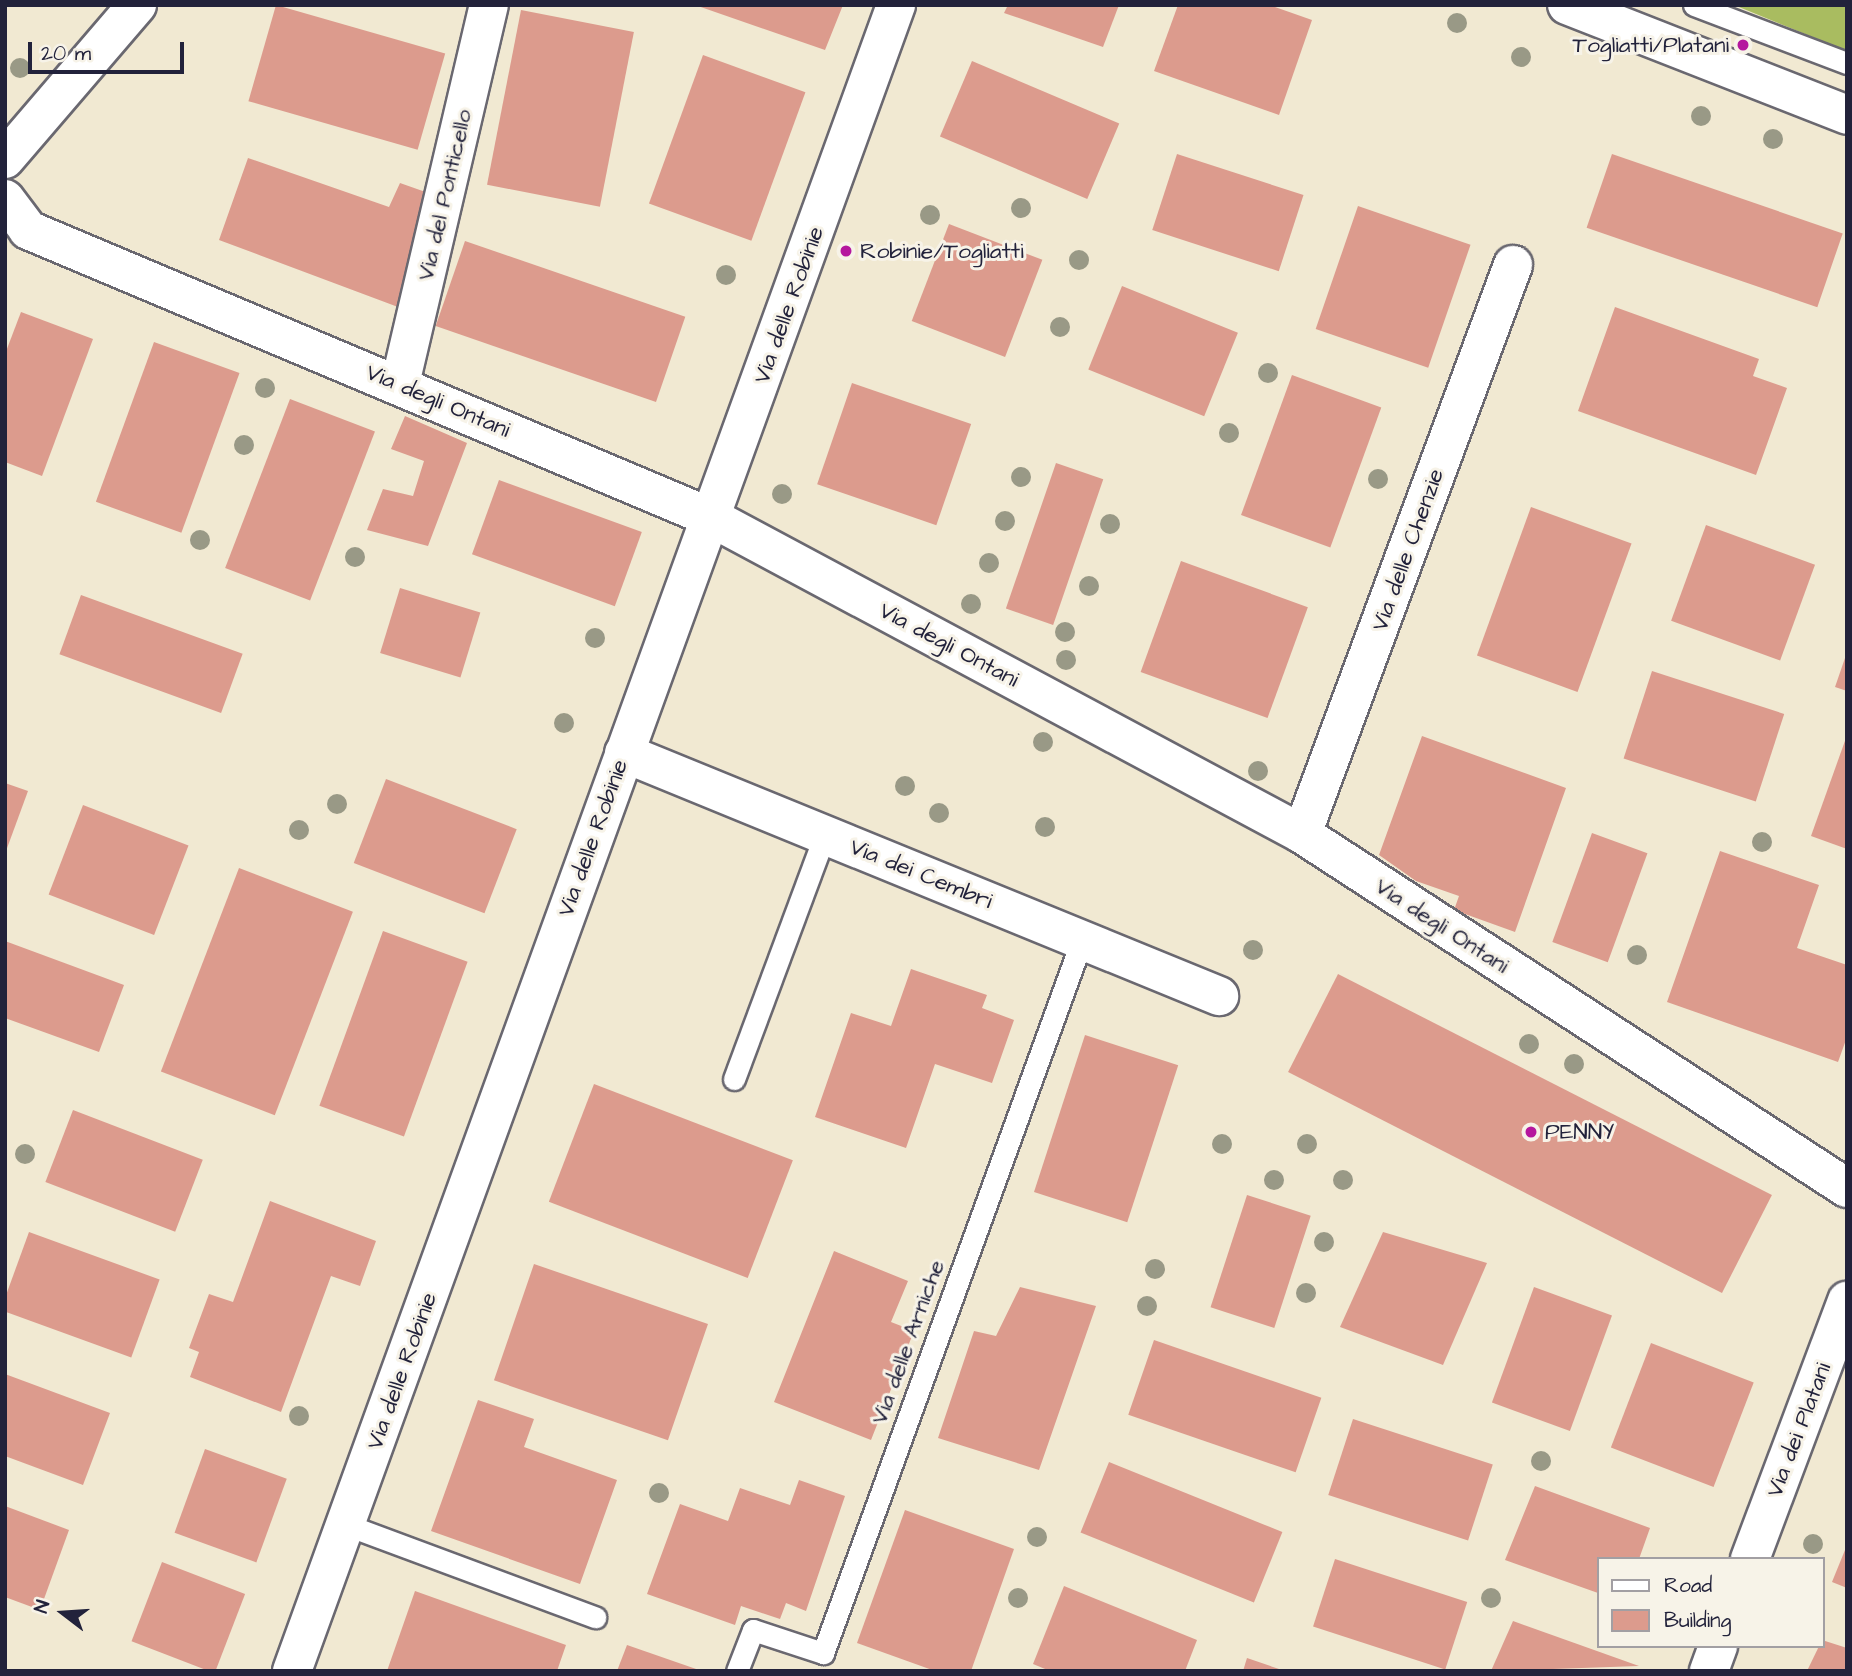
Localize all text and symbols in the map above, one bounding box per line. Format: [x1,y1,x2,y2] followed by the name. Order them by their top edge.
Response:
[32,28,187,72] scale bar
[1573,31,1729,59] place label: Togliatti/Platani
[1735,37,1751,53] marker: Togliatti/Platani
[41,39,91,68] text: 20 m
[412,107,478,283] street label: Via del Ponticello
[748,223,830,387] street label: Via delle Robinie
[860,237,1024,265] place label: Robinie/Togliatti
[838,243,854,259] marker: Robinie/Togliatti
[362,358,514,444] street label: Via degli Ontani
[1366,465,1450,635] street label: Via delle Chenzie
[874,597,1024,693] street label: Via degli Ontani
[552,756,634,920] street label: Via delle Robinie
[846,833,996,915] street label: Via dei Cembri
[1370,872,1514,980] street label: Via degli Ontani
[1545,1118,1614,1146] place label: PENNY
[1523,1124,1539,1140] marker: PENNY
[865,1256,951,1428] street label: Via delle Arniche
[361,1289,443,1453] street label: Via delle Robinie
[1761,1359,1837,1501] street label: Via dei Platani
[1596,1557,1824,1648] legend
[1664,1571,1712,1600] text: Road
[28,1578,98,1648] north arrow
[28,1597,57,1616] text: N
[1664,1606,1731,1635] text: Building

